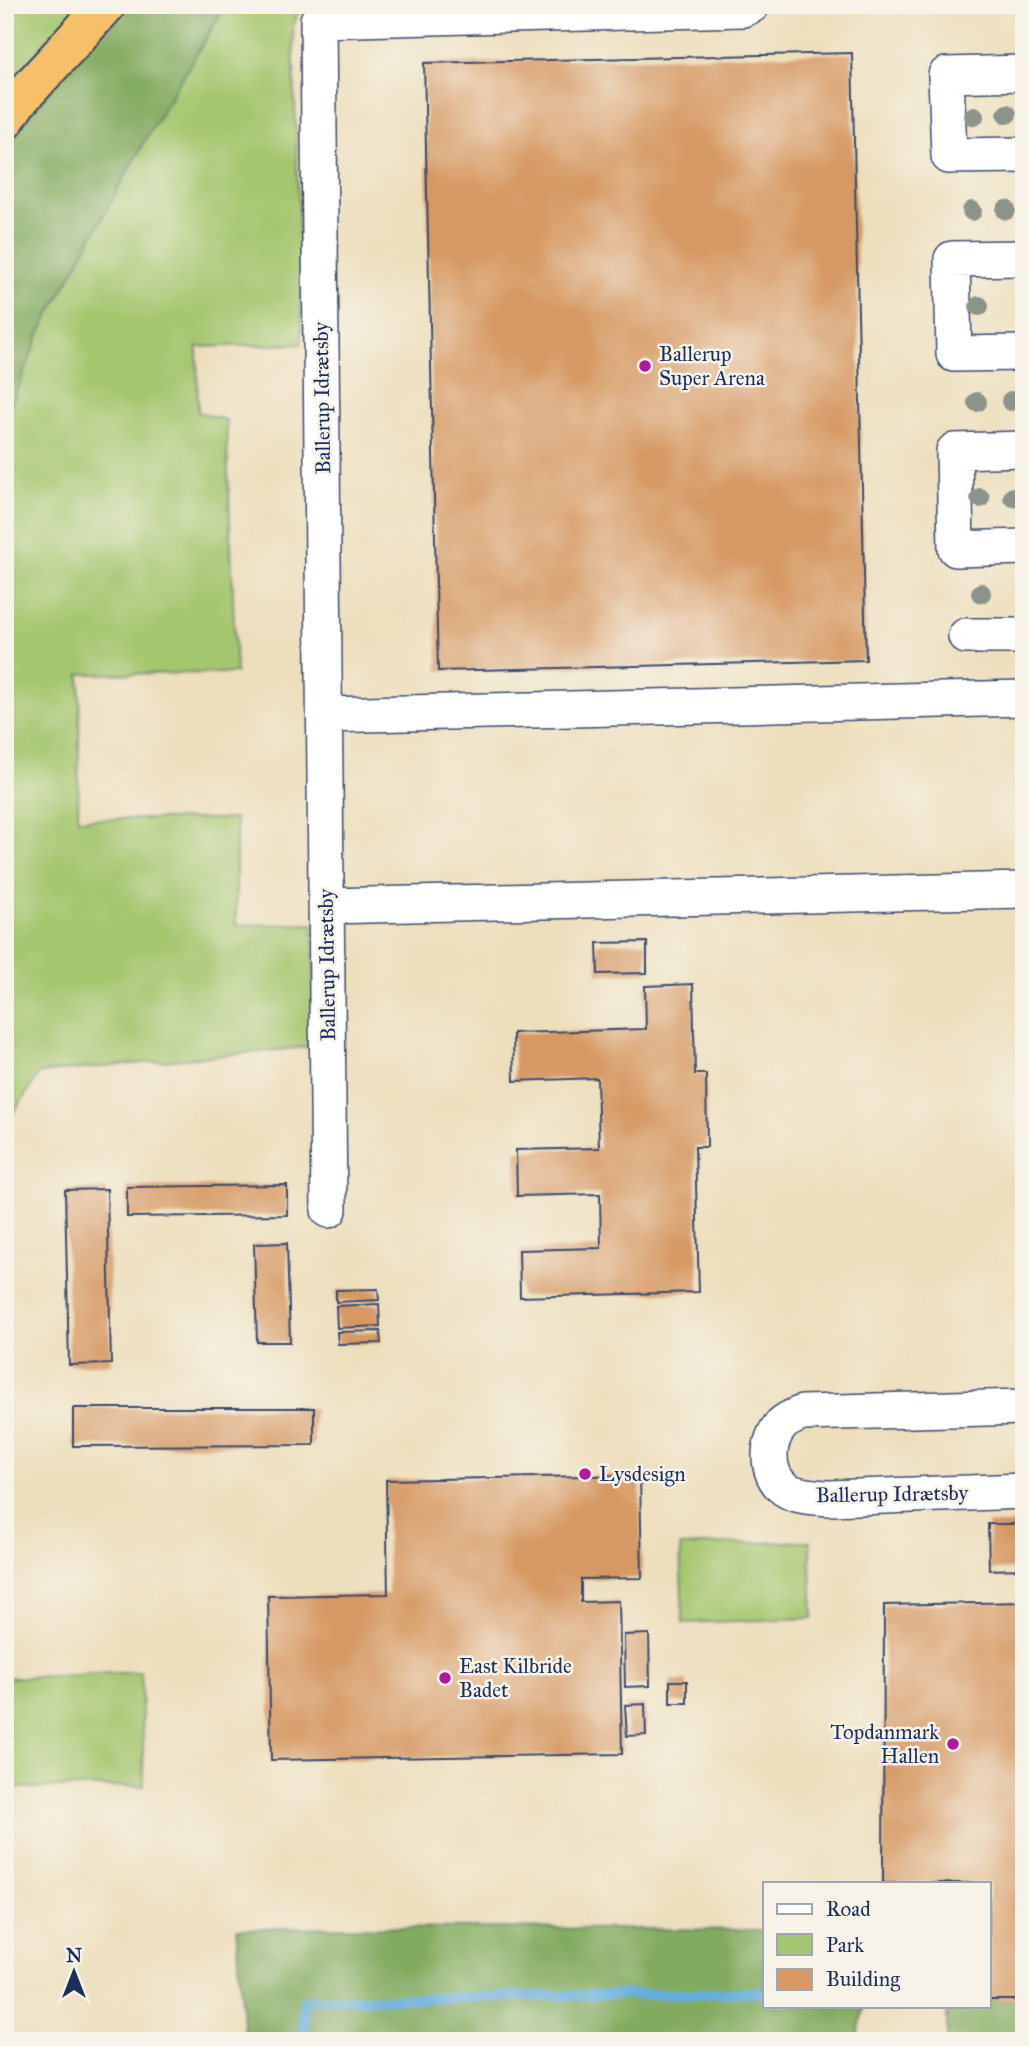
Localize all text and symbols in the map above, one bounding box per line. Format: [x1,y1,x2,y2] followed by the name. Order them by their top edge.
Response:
[308,320,336,474] street label: Ballerup Idrætsby
[659,341,765,391] place label: Ballerup Super Arena
[637,358,653,374] marker: Ballerup Super Arena
[313,887,341,1041] street label: Ballerup Idrætsby
[599,1461,686,1487] place label: Lysdesign
[577,1466,593,1482] marker: Lysdesign
[816,1480,970,1508] street label: Ballerup Idrætsby
[459,1653,572,1703] place label: East Kilbride Badet
[437,1670,453,1686] marker: East Kilbride Badet
[830,1719,939,1769] place label: Topdanmark Hallen
[945,1736,961,1752] marker: Topdanmark Hallen
[763,1882,990,2008] legend
[826,1896,871,1922] text: Road
[826,1932,864,1958] text: Park
[38,1938,108,2008] north arrow
[66,1944,82,1967] text: N
[826,1966,900,1992] text: Building

